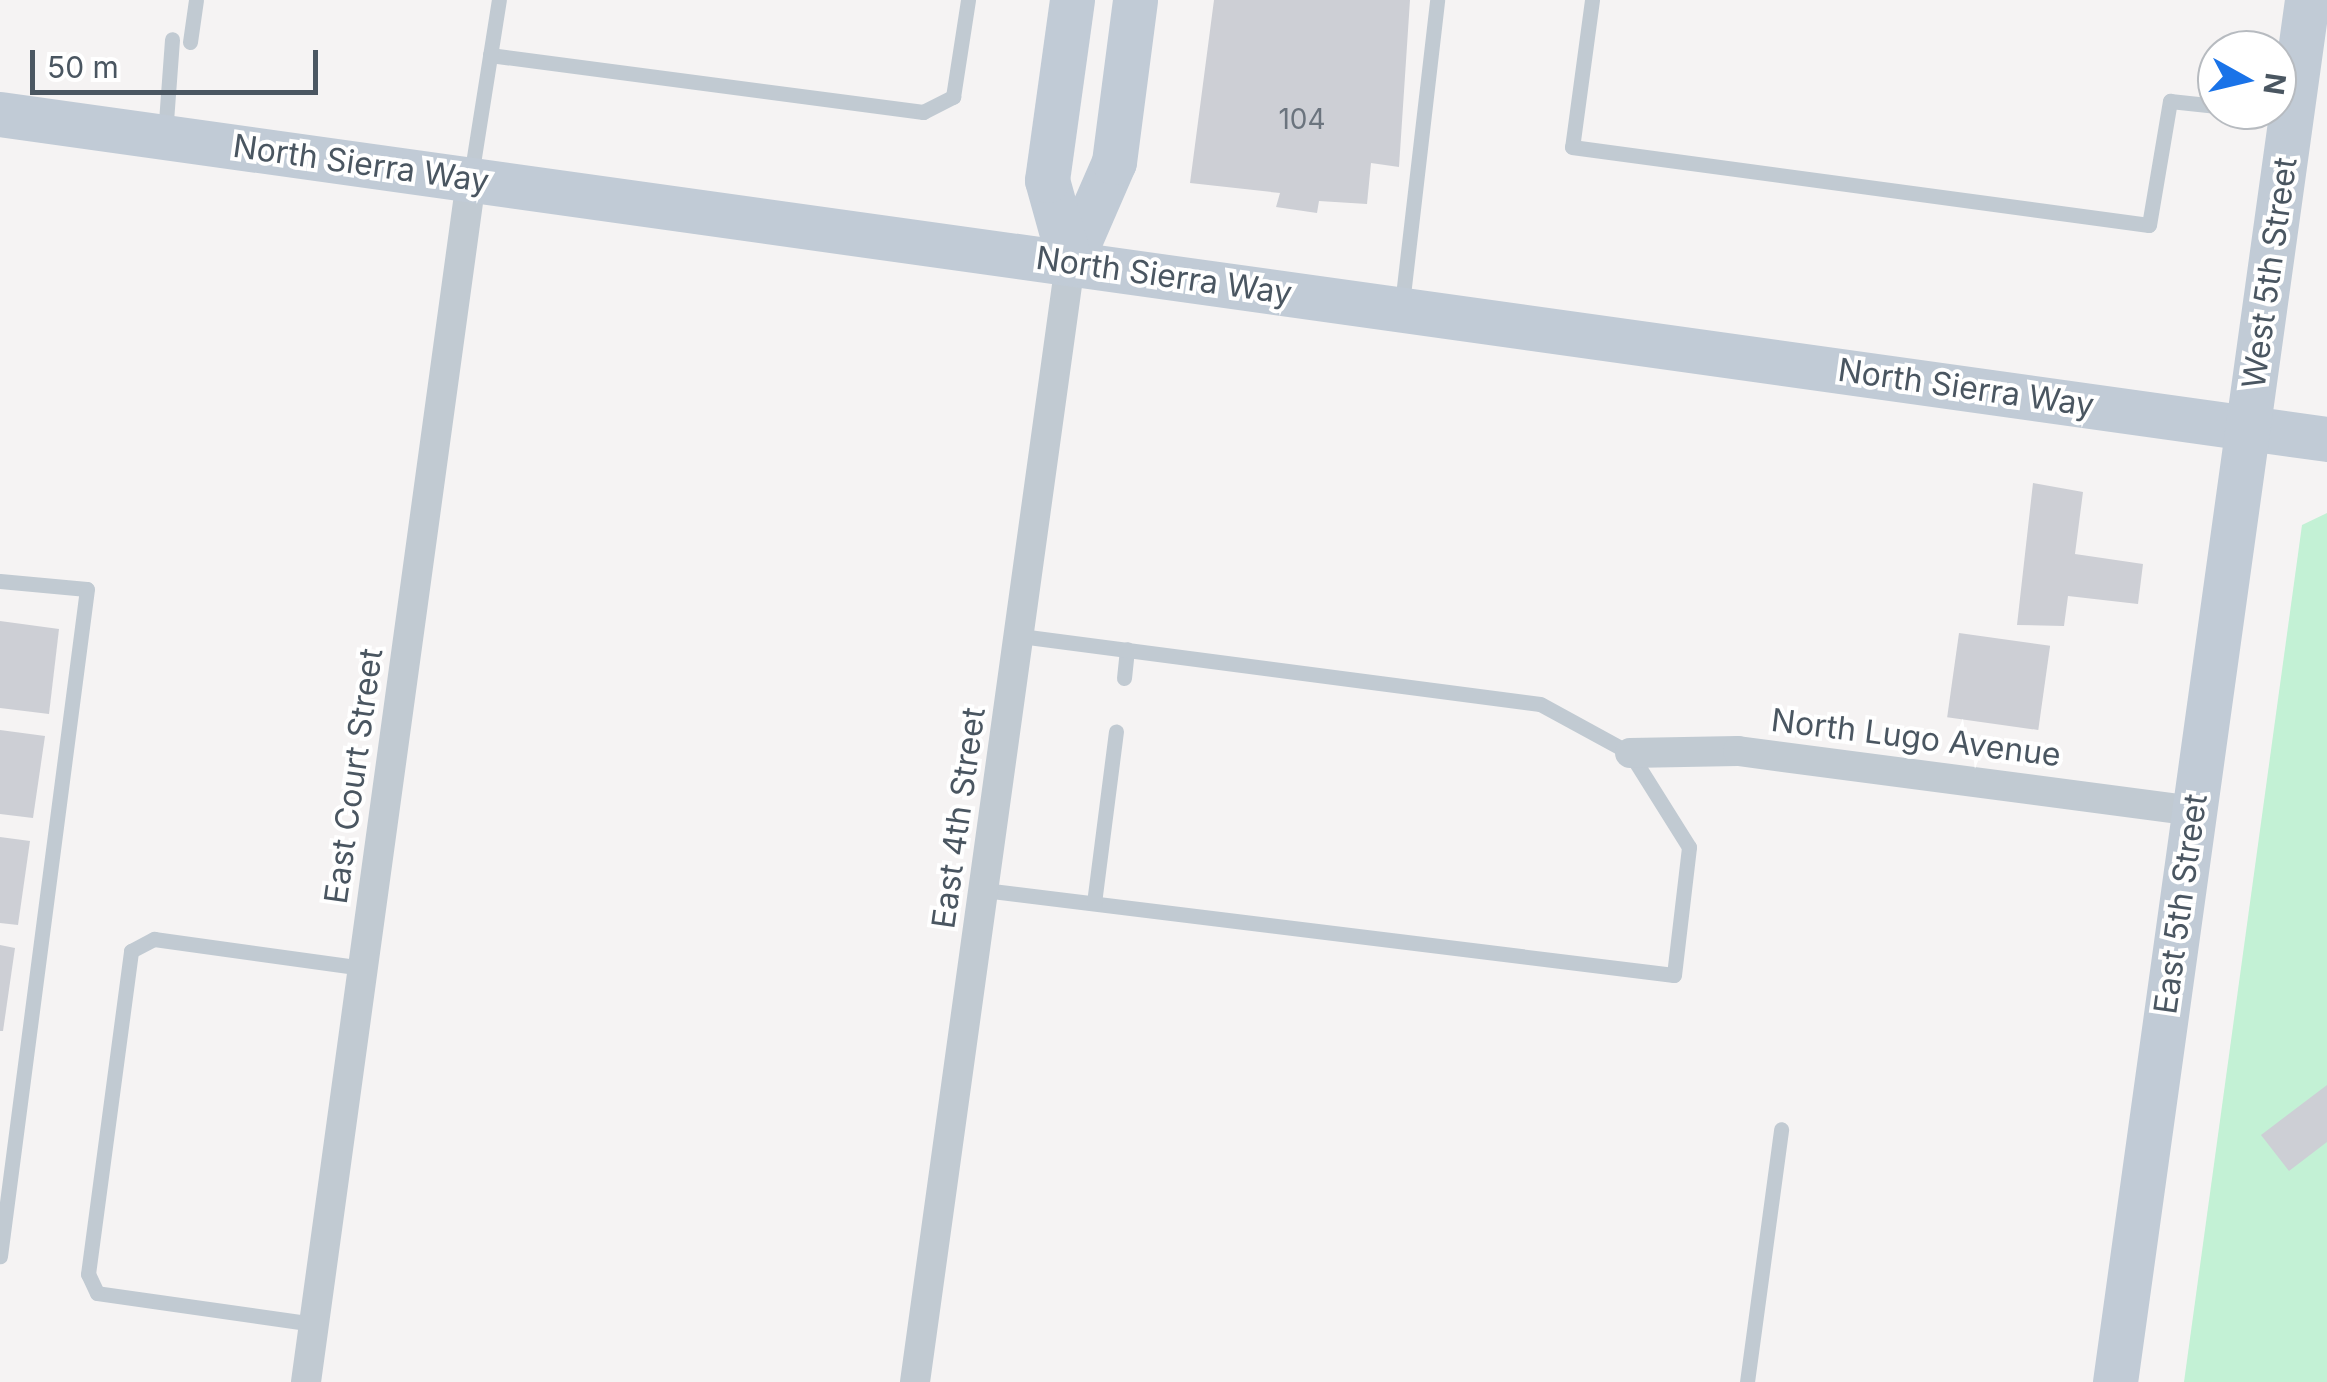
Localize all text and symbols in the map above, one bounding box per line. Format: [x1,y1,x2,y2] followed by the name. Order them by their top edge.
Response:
[35,30,322,92] scale bar
[2197,30,2297,130] north arrow
[47,49,119,85] text: 50 m
[2256,71,2293,97] text: N
[1278,102,1326,136] house number: 104
[231,127,491,201] street label: North Sierra Way
[2235,155,2305,391] street label: West 5th Street
[1034,239,1294,313] street label: North Sierra Way
[1836,351,2096,425] street label: North Sierra Way
[317,646,391,906] street label: East Court Street
[1769,701,2063,775] street label: North Lugo Avenue
[924,705,994,931] street label: East 4th Street
[2147,792,2215,1016] street label: East 5th Street

